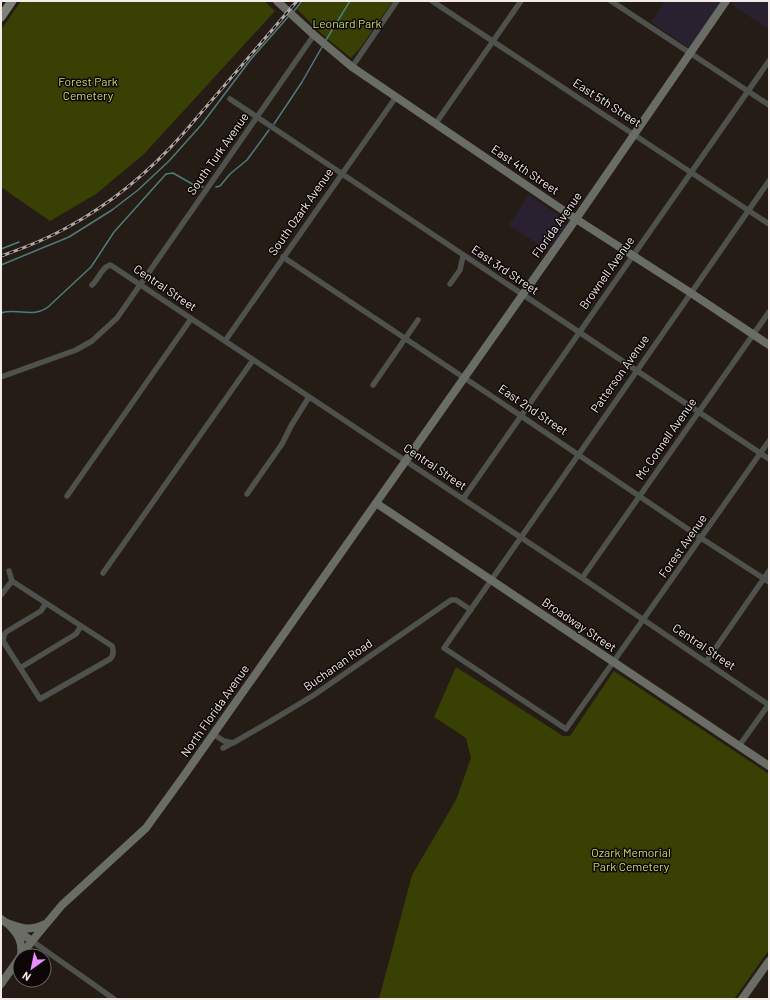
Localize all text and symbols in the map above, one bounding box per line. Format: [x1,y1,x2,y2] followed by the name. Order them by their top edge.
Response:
[312,16,382,30] park label: Leonard Park
[58,74,118,102] park label: Forest Park Cemetery
[571,75,644,129] street label: East 5th Street
[184,110,251,197] street label: South Turk Avenue
[489,141,562,197] street label: East 4th Street
[265,165,335,258] street label: South Ozark Avenue
[528,189,584,260] street label: Florida Avenue
[576,233,636,312] street label: Brownell Avenue
[469,242,542,297] street label: East 3rd Street
[131,261,200,313] street label: Central Street
[587,332,651,415] street label: Patterson Avenue
[496,381,571,437] street label: East 2nd Street
[632,395,699,482] street label: Mc Connell Avenue
[401,440,470,492] street label: Central Street
[655,511,709,580] street label: Forest Avenue
[540,594,619,654] street label: Broadway Street
[670,620,739,672] street label: Central Street
[300,635,374,693] street label: Buchanan Road
[177,662,251,759] street label: North Florida Avenue
[591,845,671,873] park label: Ozark Memorial Park Cemetery
[12,948,52,988] north arrow
[20,969,33,984] text: N

